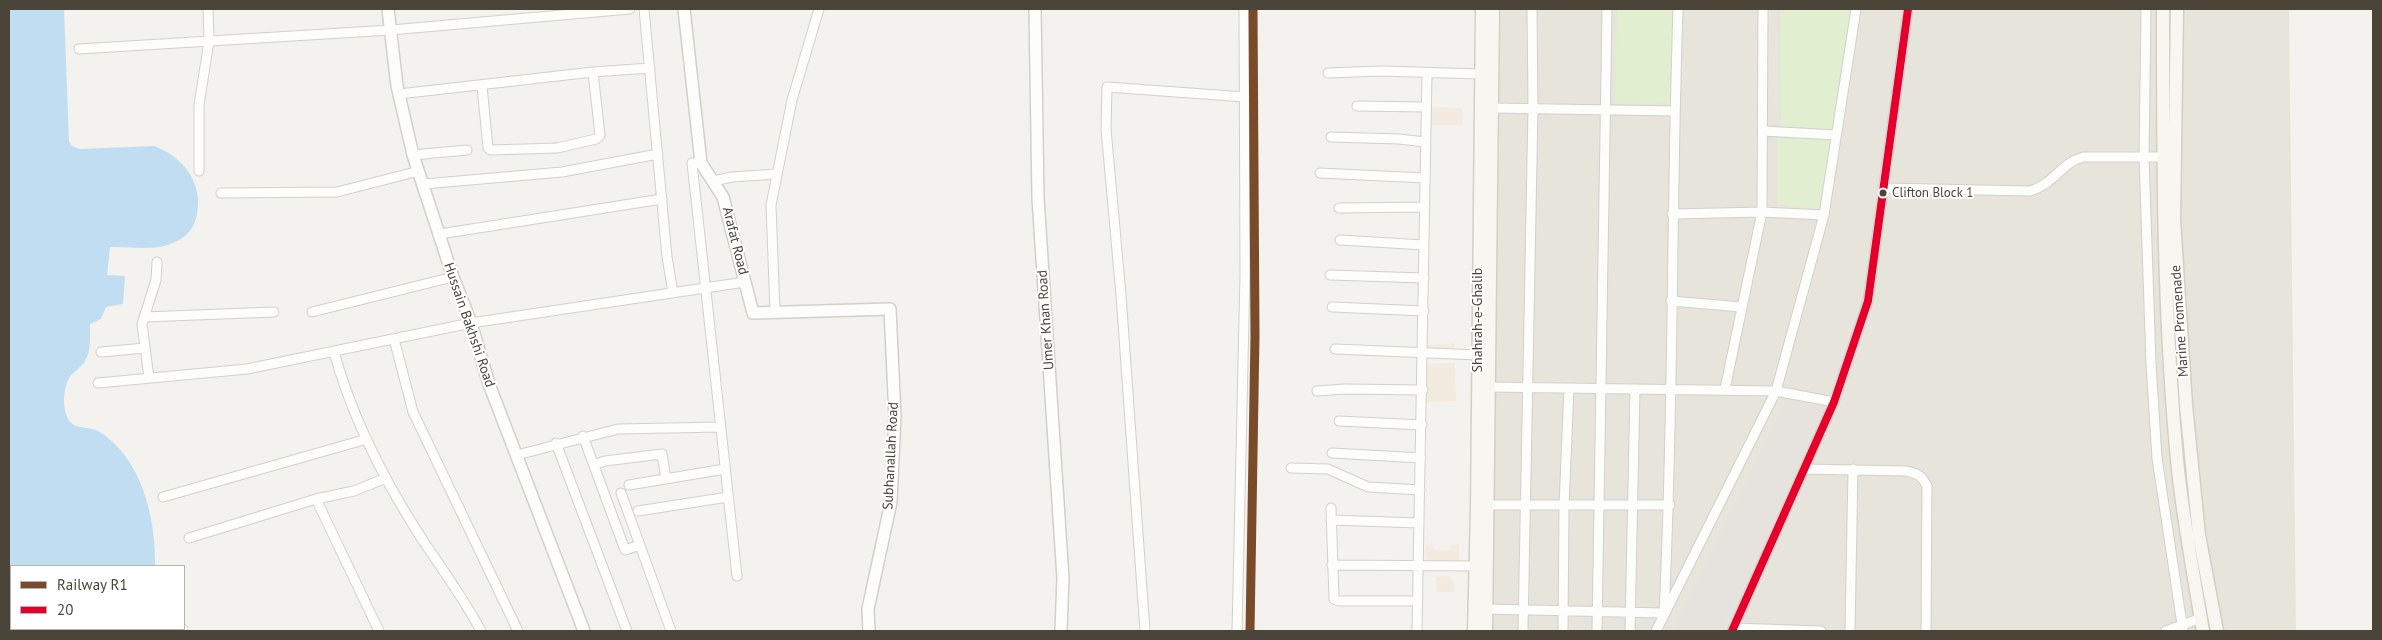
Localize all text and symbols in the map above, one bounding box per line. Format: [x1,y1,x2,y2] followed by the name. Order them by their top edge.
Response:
[1892,185,1973,201] place label: Clifton Block 1
[1878,188,1888,198] marker: Clifton Block 1
[718,205,752,277] street label: Arafat Road
[440,260,498,390] street label: Hussain Bakhshi Road
[2168,264,2192,378] street label: Marine Promenade
[1470,268,1486,372] street label: Shahrah-e-Ghalib
[1034,269,1058,371] street label: Umer Khan Road
[880,402,902,510] street label: Subhanallah Road
[10,565,185,630] legend
[57,575,128,594] text: Railway R1
[57,600,73,619] text: 20

